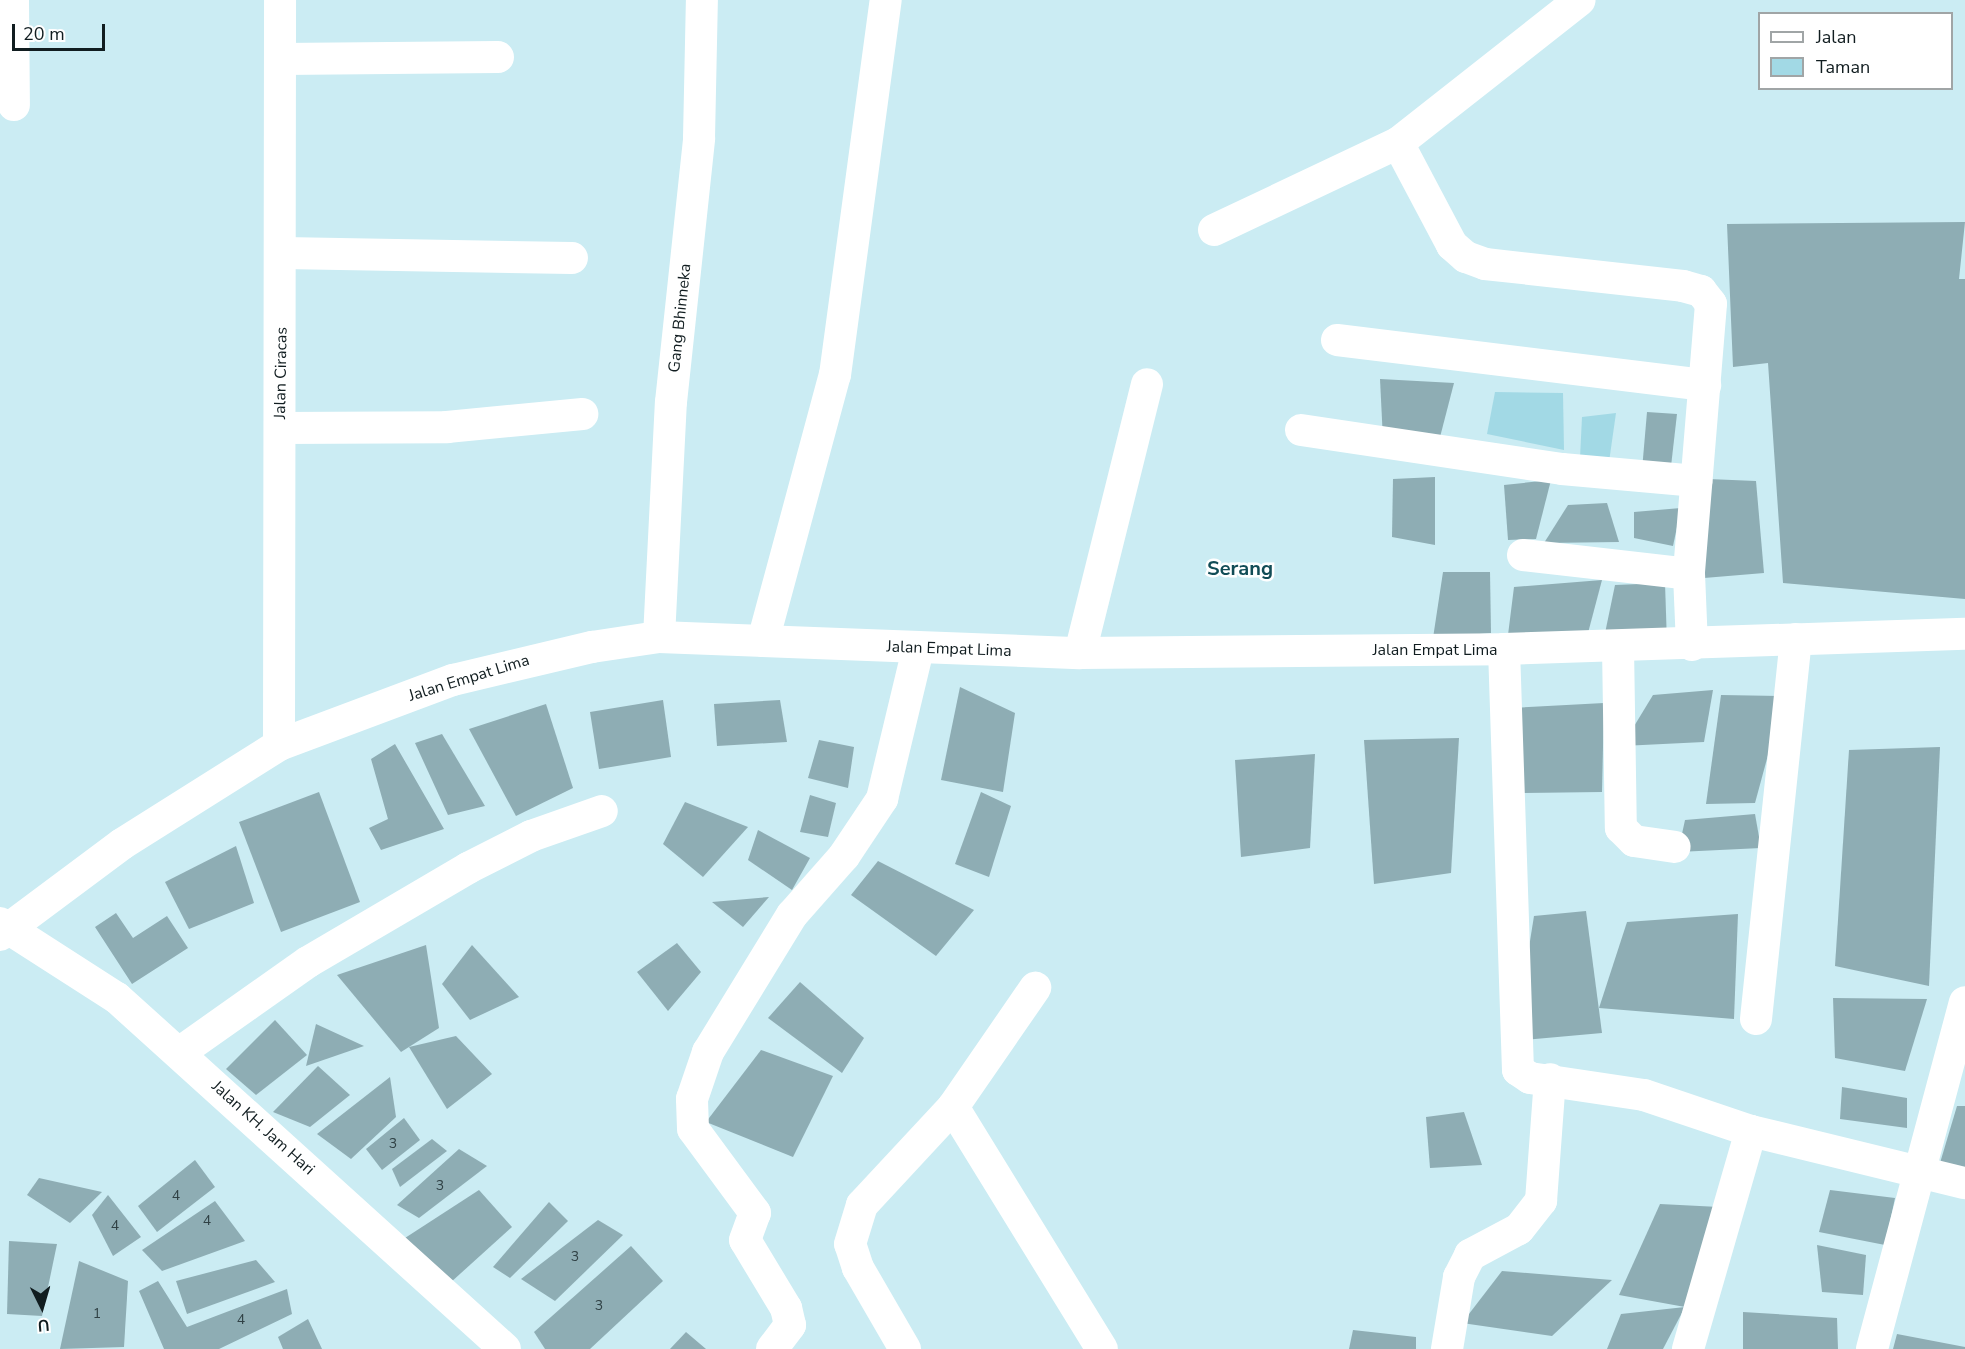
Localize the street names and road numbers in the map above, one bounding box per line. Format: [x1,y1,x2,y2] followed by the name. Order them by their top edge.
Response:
[665,263,695,373] street label: Gang Bhinneka
[271,327,291,419] street label: Jalan Ciracas
[886,637,1012,661] street label: Jalan Empat Lima
[1372,640,1498,660] street label: Jalan Empat Lima
[406,651,532,705] street label: Jalan Empat Lima
[208,1077,318,1179] street label: Jalan KH. Jam Hari

